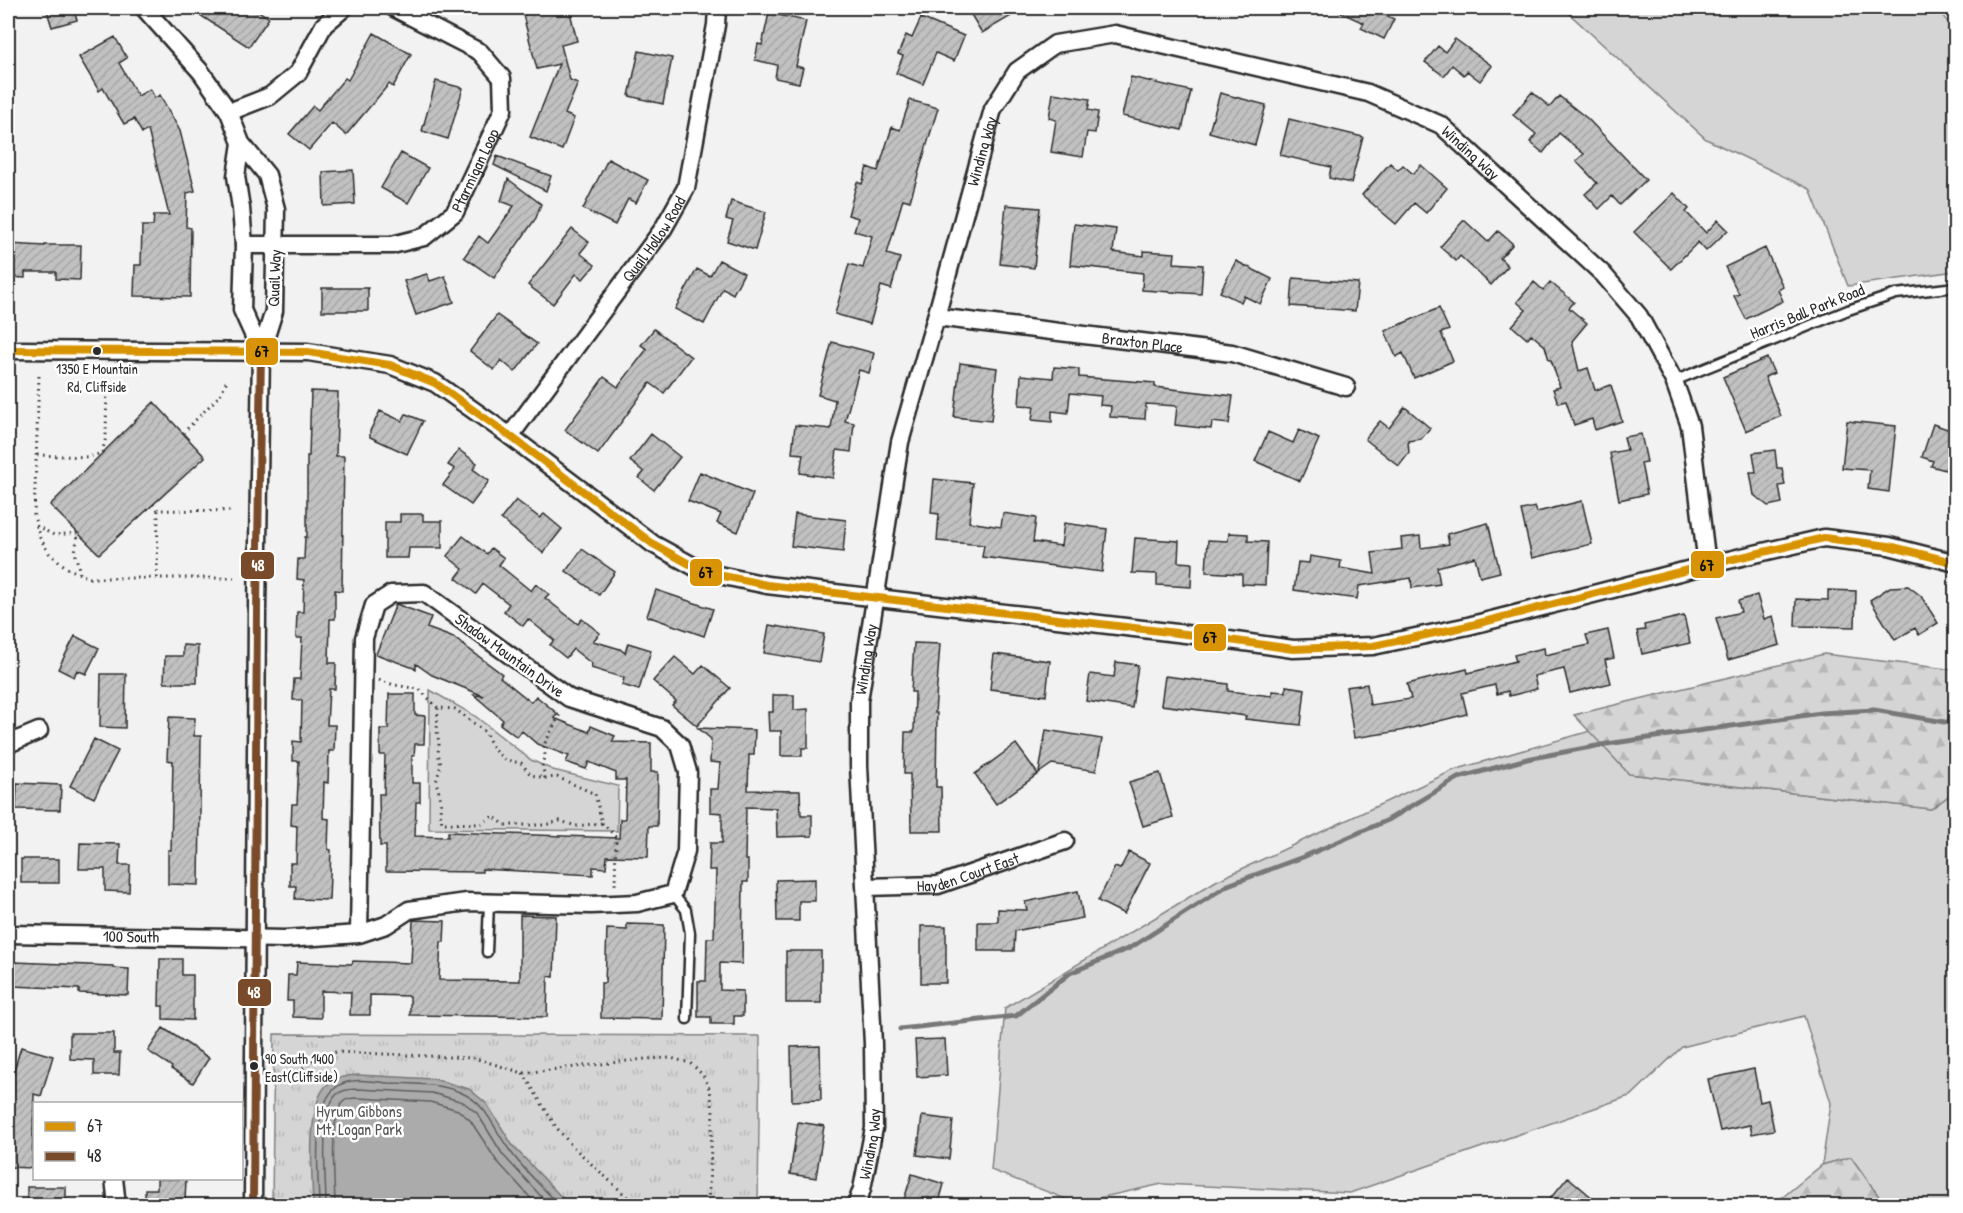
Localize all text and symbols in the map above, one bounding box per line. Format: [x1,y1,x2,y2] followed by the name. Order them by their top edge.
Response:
[961,113,1002,188] street label: Winding Way
[1437,120,1505,185] street label: Winding Way
[446,125,504,216] street label: Ptarmigan Loop
[617,192,690,286] street label: Quail Hollow Road
[262,249,286,307] street label: Quail Way
[1747,278,1867,344] street label: Harris Ball Park Road
[1101,326,1185,358] street label: Braxton Place
[245,337,279,366] line badge: 67
[255,340,269,362] text: 67
[91,345,103,357] marker: 1350 E Mountain Rd, Cliffside
[56,359,138,396] place label: 1350 E Mountain Rd, Cliffside
[1690,550,1725,579] line badge: 67
[240,551,275,580] line badge: 48
[252,554,265,576] text: 48
[1700,554,1714,576] text: 67
[689,558,723,587] line badge: 67
[699,561,713,583] text: 67
[451,608,570,703] street label: Shadow Mountain Drive
[849,622,882,696] street label: Winding Way
[1193,623,1227,652] line badge: 67
[1203,626,1217,648] text: 67
[917,847,1022,897] street label: Hayden Court East
[103,925,160,948] street label: 100 South
[237,978,272,1007] line badge: 48
[248,981,261,1003] text: 48
[265,1049,338,1086] place label: 90 South 1400 East(Cliffside)
[248,1060,260,1072] marker: 90 South 1400 East(Cliffside)
[316,1100,402,1140] park label: Hyrum Gibbons Mt. Logan Park
[33,1102,243,1180] legend
[853,1108,885,1181] street label: Winding Way
[87,1113,103,1138] text: 67
[87,1143,102,1168] text: 48

